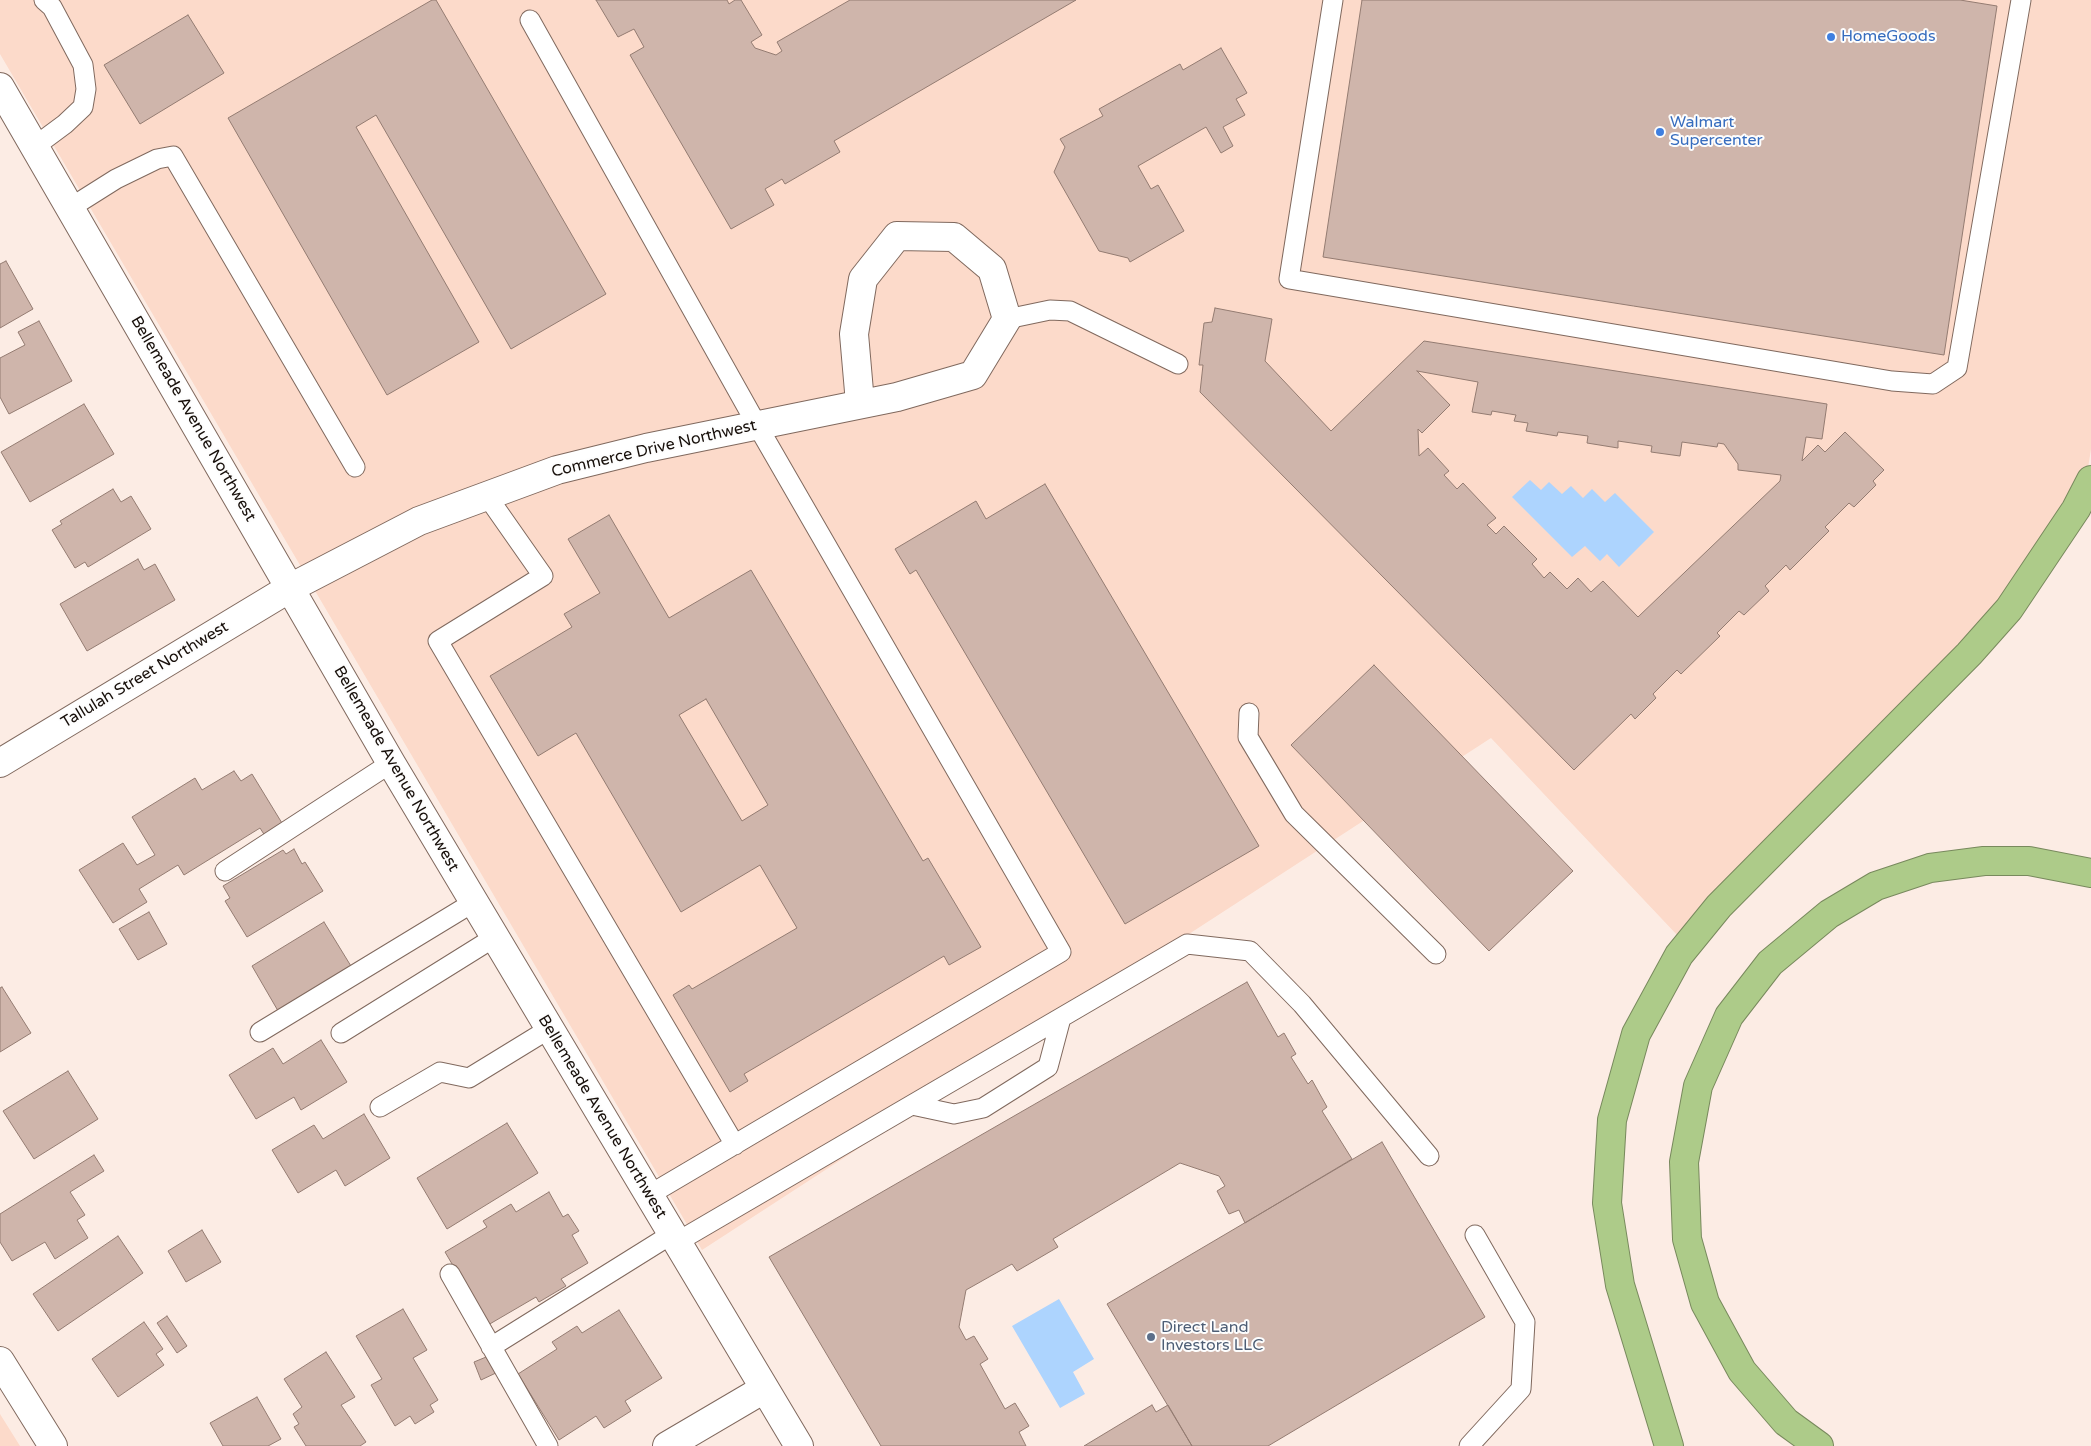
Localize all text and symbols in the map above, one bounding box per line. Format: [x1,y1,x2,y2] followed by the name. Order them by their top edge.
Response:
[1841,27,1936,47] place label: HomeGoods
[1825,31,1837,43] marker: HomeGoods
[1670,113,1763,151] place label: Walmart Supercenter
[1654,126,1666,138] marker: Walmart Supercenter
[126,313,260,525] street label: Bellemeade Avenue Northwest
[550,416,758,482] street label: Commerce Drive Northwest
[58,617,232,733] street label: Tallulah Street Northwest
[329,663,463,875] street label: Bellemeade Avenue Northwest
[533,1012,671,1222] street label: Bellemeade Avenue Northwest
[1161,1318,1263,1356] place label: Direct Land Investors LLC
[1145,1331,1157,1343] marker: Direct Land Investors LLC

